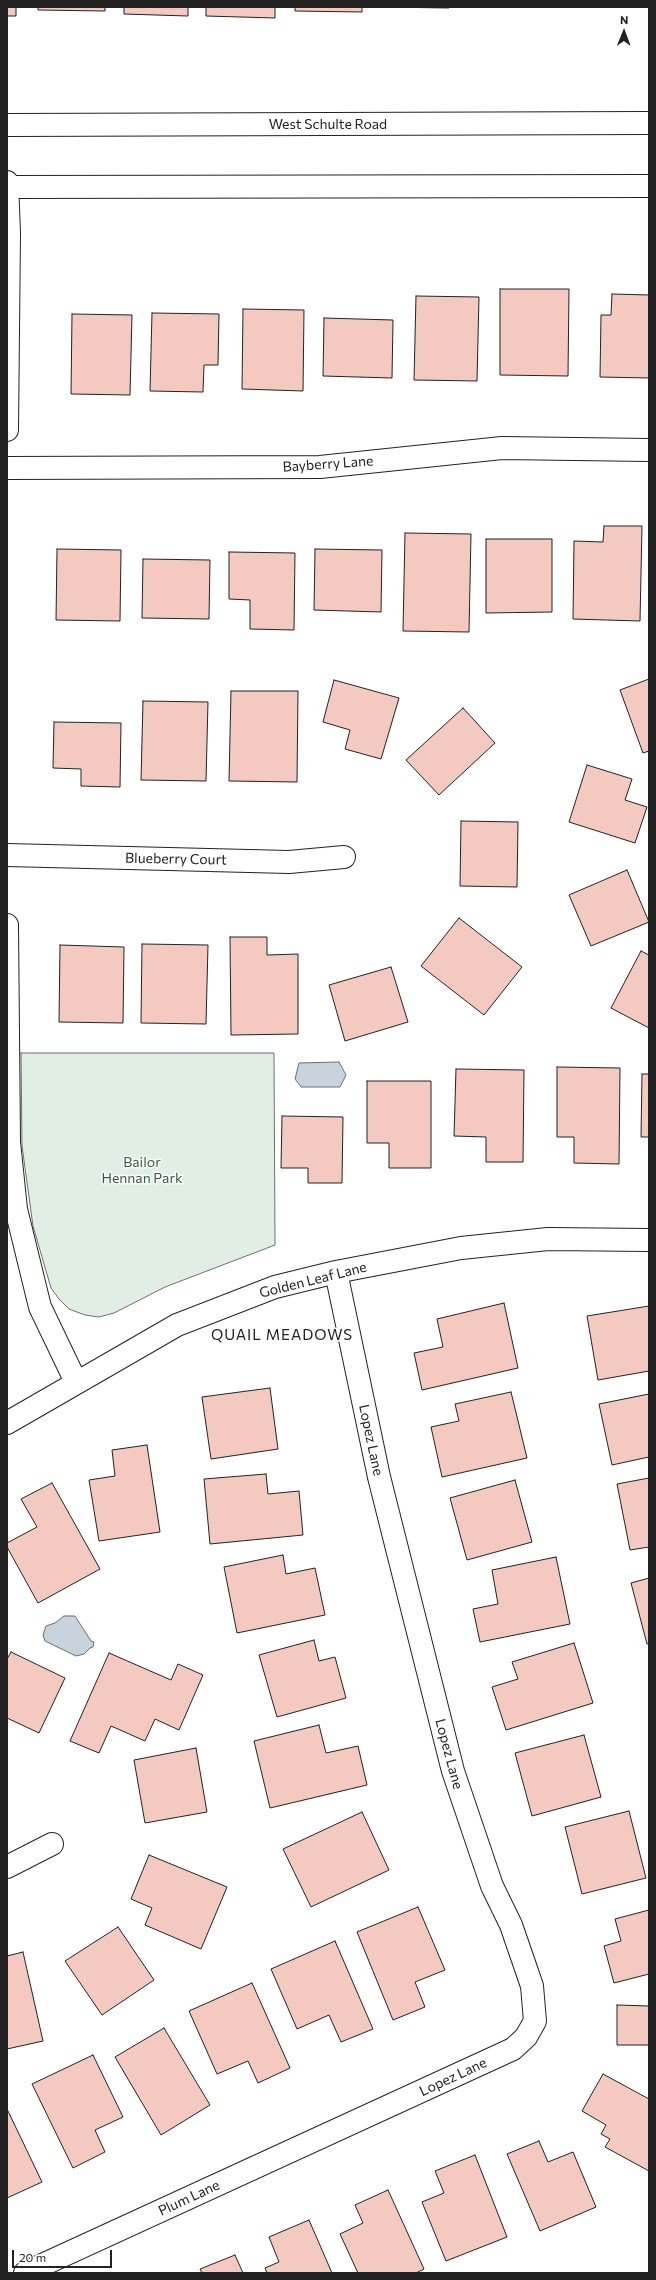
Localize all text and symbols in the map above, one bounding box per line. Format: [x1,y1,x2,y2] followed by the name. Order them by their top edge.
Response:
[604,12,644,52] north arrow
[620,13,628,26] text: N
[269,116,387,132] street label: West Schulte Road
[282,452,374,476] street label: Bayberry Lane
[125,850,227,868] street label: Blueberry Court
[101,1154,183,1186] park label: Bailor Hennan Park
[258,1259,368,1301] street label: Golden Leaf Lane
[211,1326,353,1344] district label: QUAIL MEADOWS
[355,1403,387,1477] street label: Lopez Lane
[432,1717,466,1791] street label: Lopez Lane
[417,2054,489,2100] street label: Lopez Lane
[156,2176,222,2220] street label: Plum Lane
[14,2242,114,2268] scale bar
[19,2250,46,2264] text: 20 m

